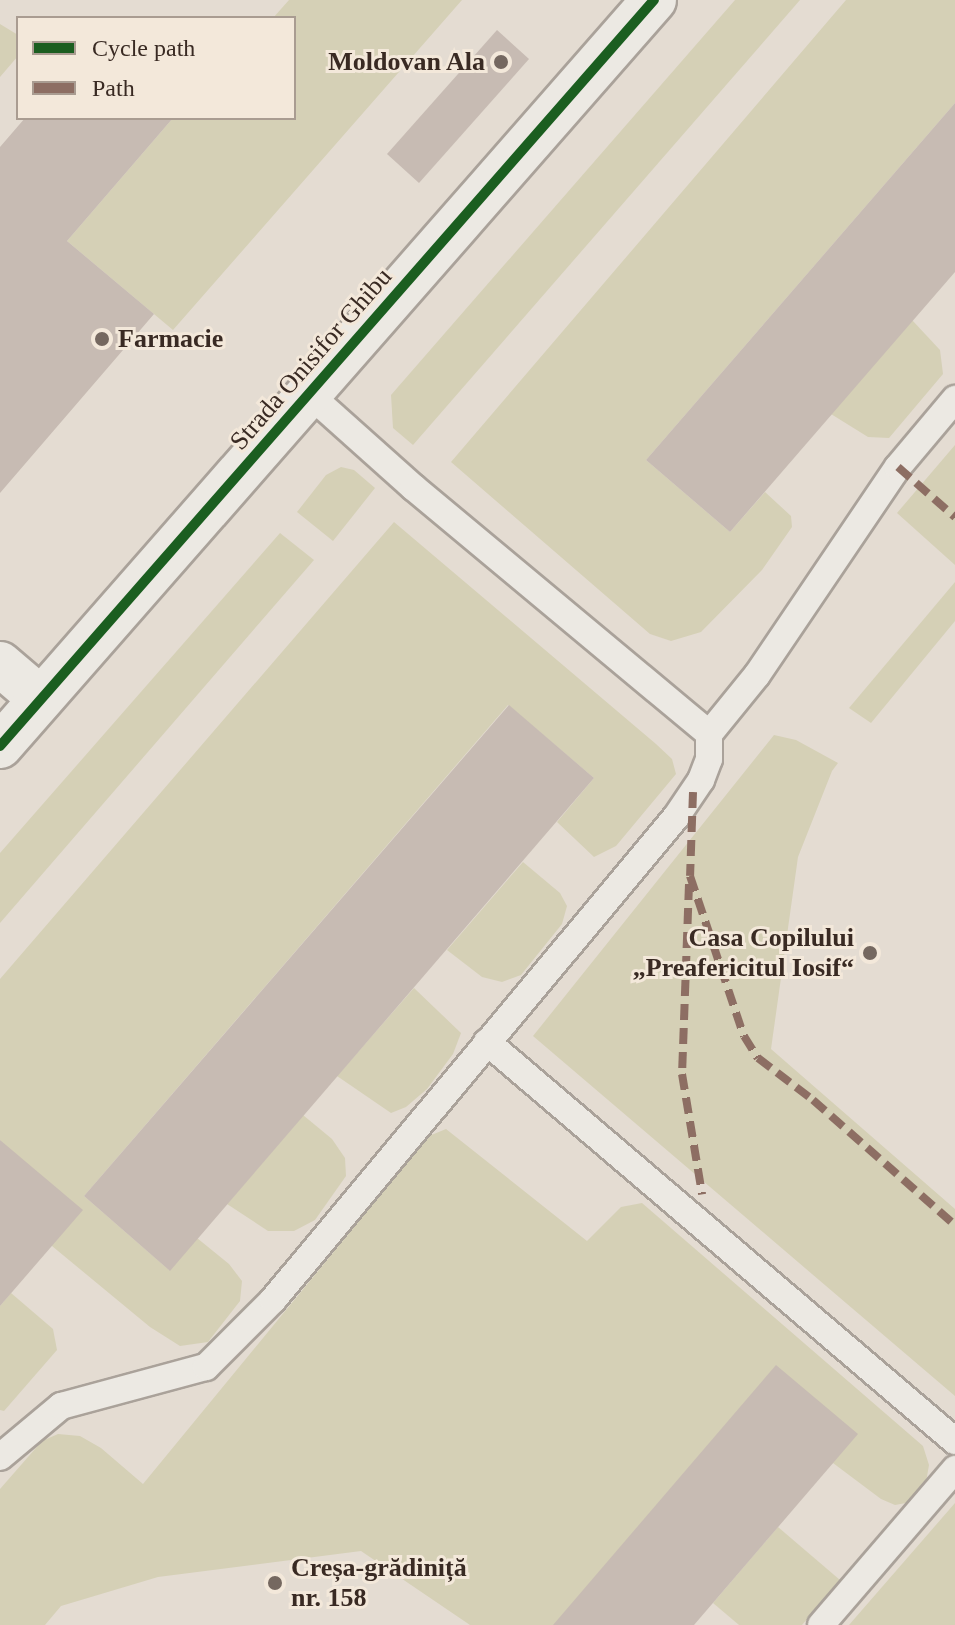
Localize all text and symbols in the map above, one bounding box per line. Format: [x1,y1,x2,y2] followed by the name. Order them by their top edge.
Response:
[16,16,296,120] legend
[92,35,195,61] text: Cycle path
[327,46,485,78] place label: Moldovan Ala
[492,53,510,71] marker: Moldovan Ala
[92,75,135,101] text: Path
[223,262,399,456] street label: Strada Onisifor Ghibu
[118,323,223,355] place label: Farmacie
[93,330,111,348] marker: Farmacie
[633,922,854,984] place label: Casa Copilului „Preafericitul Iosif“
[861,944,879,962] marker: Casa Copilului „Preafericitul Iosif“
[291,1552,467,1614] place label: Creșa-grădiniță nr. 158
[266,1574,284,1592] marker: Creșa-grădiniță nr. 158

